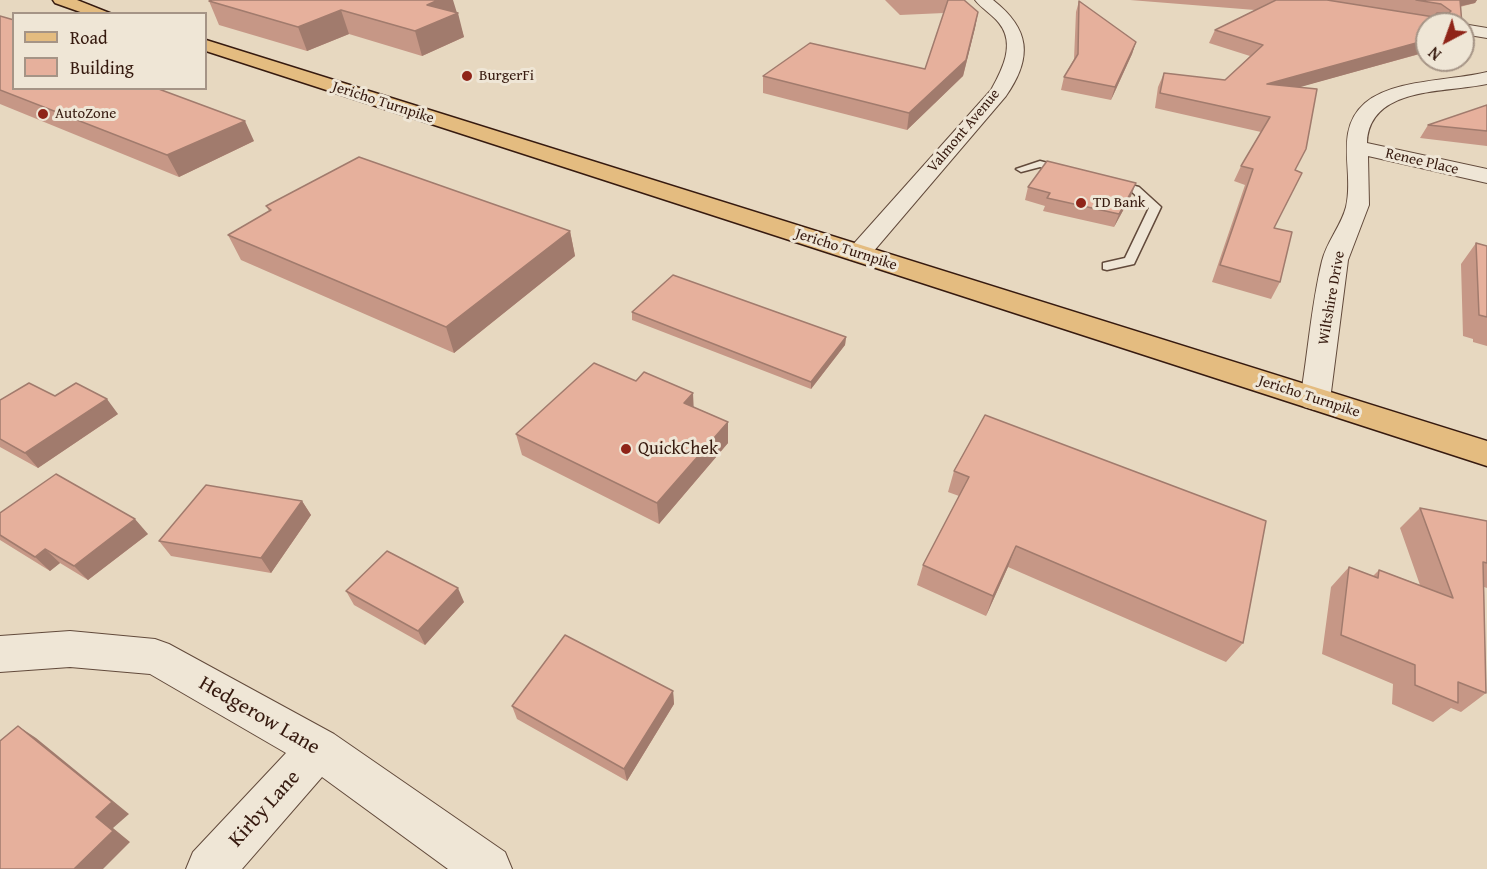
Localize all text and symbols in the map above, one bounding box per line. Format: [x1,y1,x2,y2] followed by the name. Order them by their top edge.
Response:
[12,12,207,90] legend
[1415,12,1475,72] north arrow
[70,24,108,51] text: Road
[1423,42,1446,67] text: N
[70,54,134,81] text: Building
[479,67,534,85] place label: BurgerFi
[460,69,474,83] marker: BurgerFi
[330,78,436,128] street label: Jericho Turnpike
[924,86,1004,176] street label: Valmont Avenue
[55,105,116,123] place label: AutoZone
[36,107,50,121] marker: AutoZone
[1384,145,1460,179] street label: Renee Place
[1093,194,1145,212] place label: TD Bank
[1074,196,1088,210] marker: TD Bank
[793,225,899,275] street label: Jericho Turnpike
[1315,250,1349,346] street label: Wiltshire Drive
[1256,372,1362,422] street label: Jericho Turnpike
[638,438,718,460] place label: QuickChek
[619,442,633,456] marker: QuickChek
[194,671,324,761] street label: Hedgerow Lane
[224,765,306,853] street label: Kirby Lane

